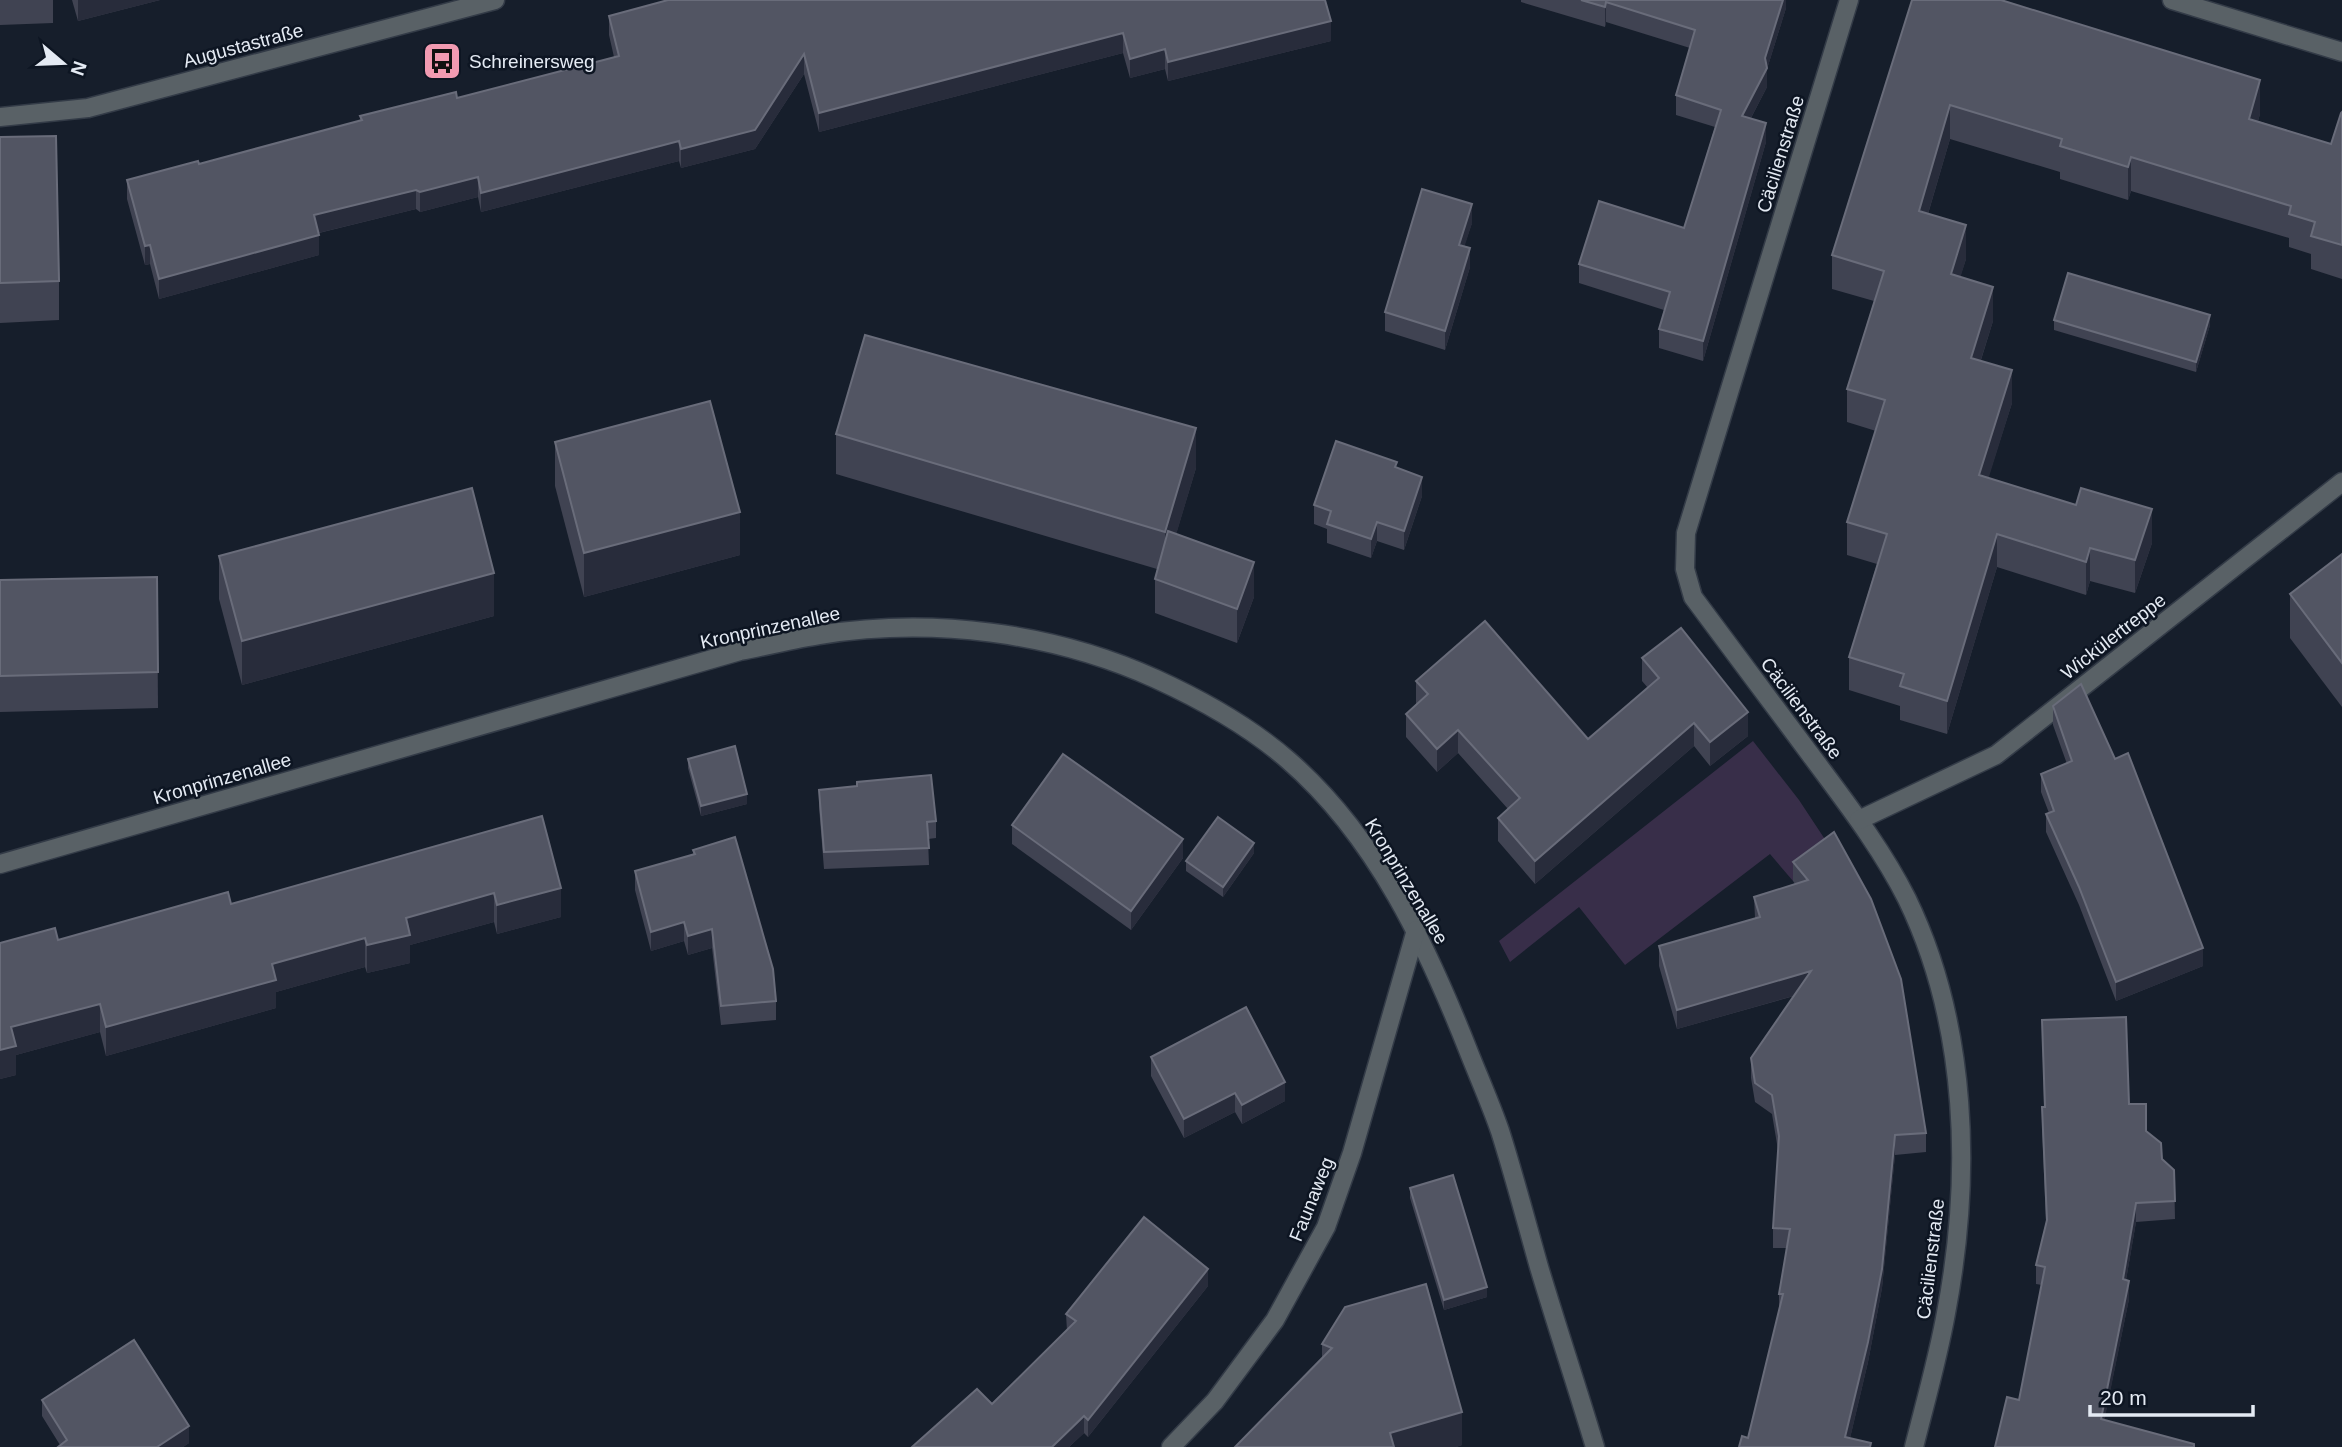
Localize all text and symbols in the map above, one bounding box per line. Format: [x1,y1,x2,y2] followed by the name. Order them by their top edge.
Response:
[181,19,306,72] street label: Augustastraße
[28,28,98,98] north arrow
[421,40,463,82] bus stop icon: Schreinersweg
[469,51,595,72] place label: Schreinersweg
[66,58,91,78] text: N
[1753,93,1808,215] street label: Cäcilienstraße
[2057,589,2170,684] street label: Wickülertreppe
[698,602,842,653] street label: Kronprinzenallee
[1757,653,1847,763] street label: Cäcilienstraße
[151,749,294,808] street label: Kronprinzenallee
[1361,815,1452,948] street label: Kronprinzenallee
[1285,1154,1338,1244] street label: Faunaweg
[1913,1198,1948,1321] street label: Cäcilienstraße
[2090,1374,2253,1418] scale bar
[2100,1386,2147,1409] text: 20 m

